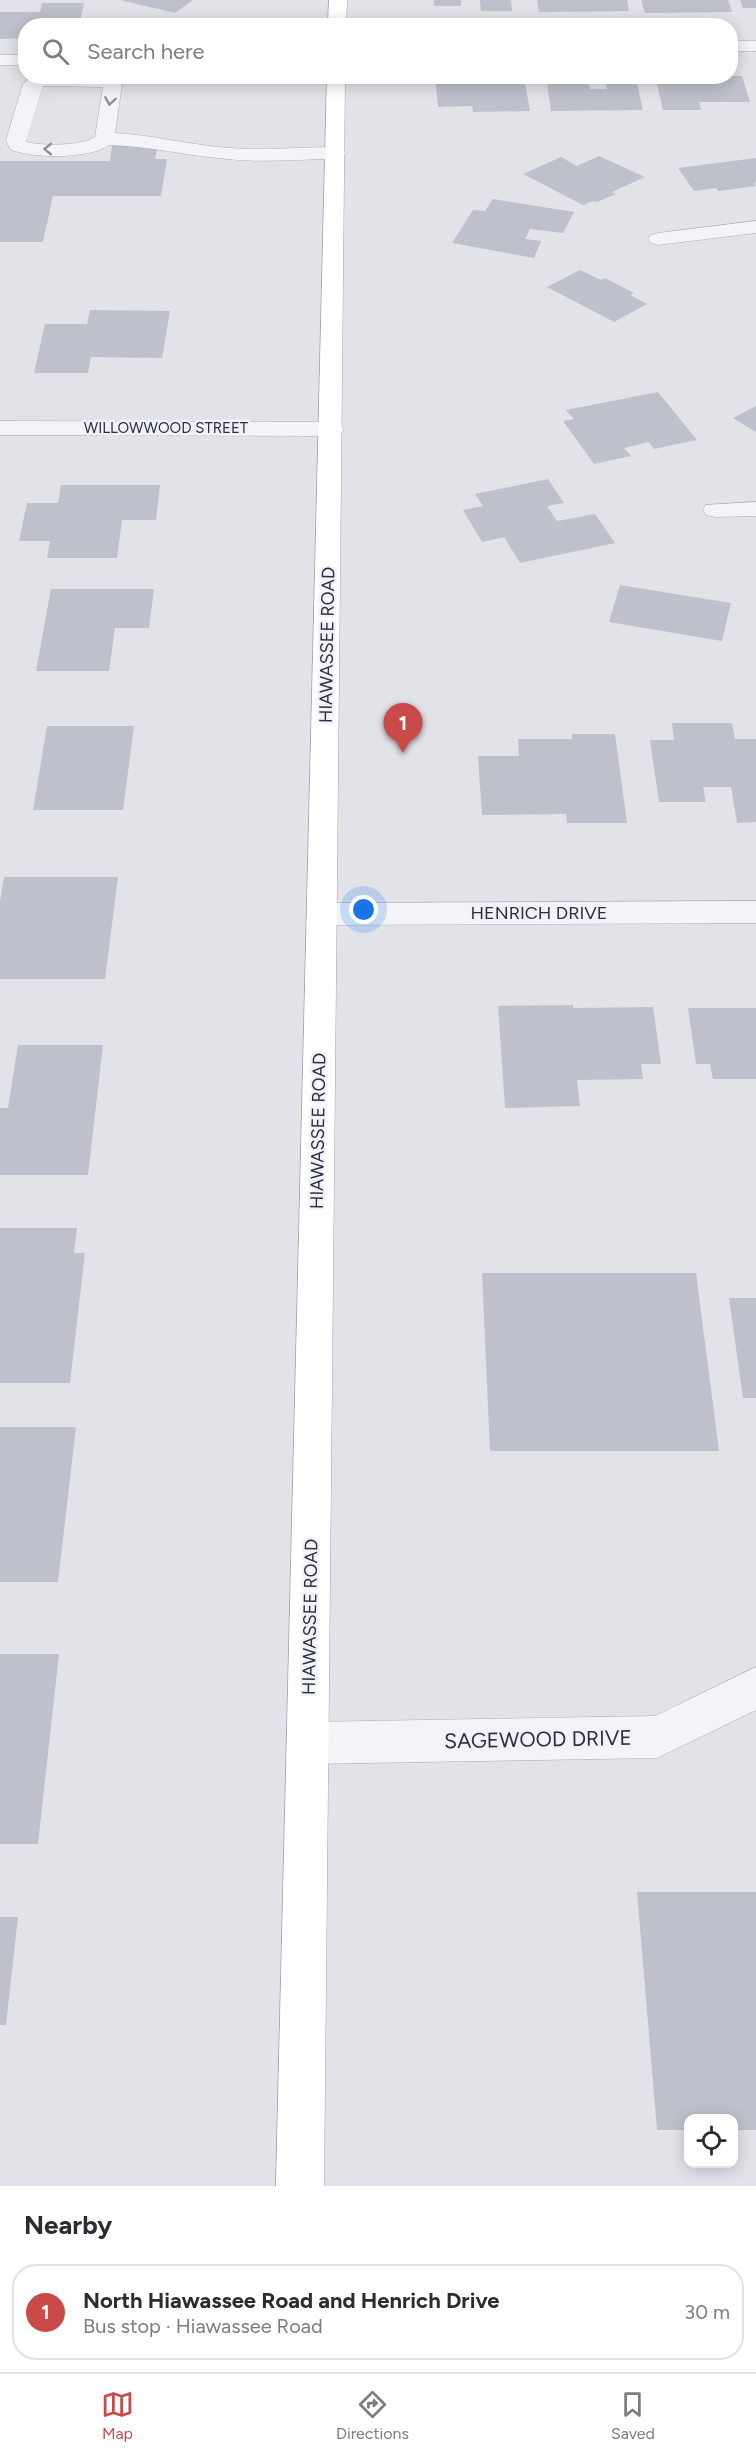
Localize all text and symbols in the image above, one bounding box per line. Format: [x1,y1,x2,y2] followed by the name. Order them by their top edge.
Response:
[18,18,738,84] search box
[39,35,72,68] icon: search
[87,38,205,65] text: Search here
[104,96,116,106] one-way arrow
[43,143,52,155] one-way arrow
[84,419,249,437] street label: WILLOWWOOD STREET
[315,567,339,723] street label: HIAWASSEE ROAD
[384,704,422,753] pin: 1
[349,895,378,924] your location
[471,902,607,924] street label: HENRICH DRIVE
[306,1053,330,1209] street label: HIAWASSEE ROAD
[298,1539,322,1695] street label: HIAWASSEE ROAD
[444,1725,632,1753] street label: SAGEWOOD DRIVE
[684,2114,738,2168] map controls
[684,2114,738,2168] button: locate
[24,2209,112,2241] text: Nearby
[83,2287,499,2314] text: North Hiawassee Road and Henrich Drive
[41,2300,50,2324] text: 1
[684,2300,730,2324] text: 30 m
[83,2314,323,2338] text: Bus stop · Hiawassee Road
[101,2388,134,2443] tab: Map
[336,2388,409,2443] tab: Directions
[611,2388,655,2443] tab: Saved

